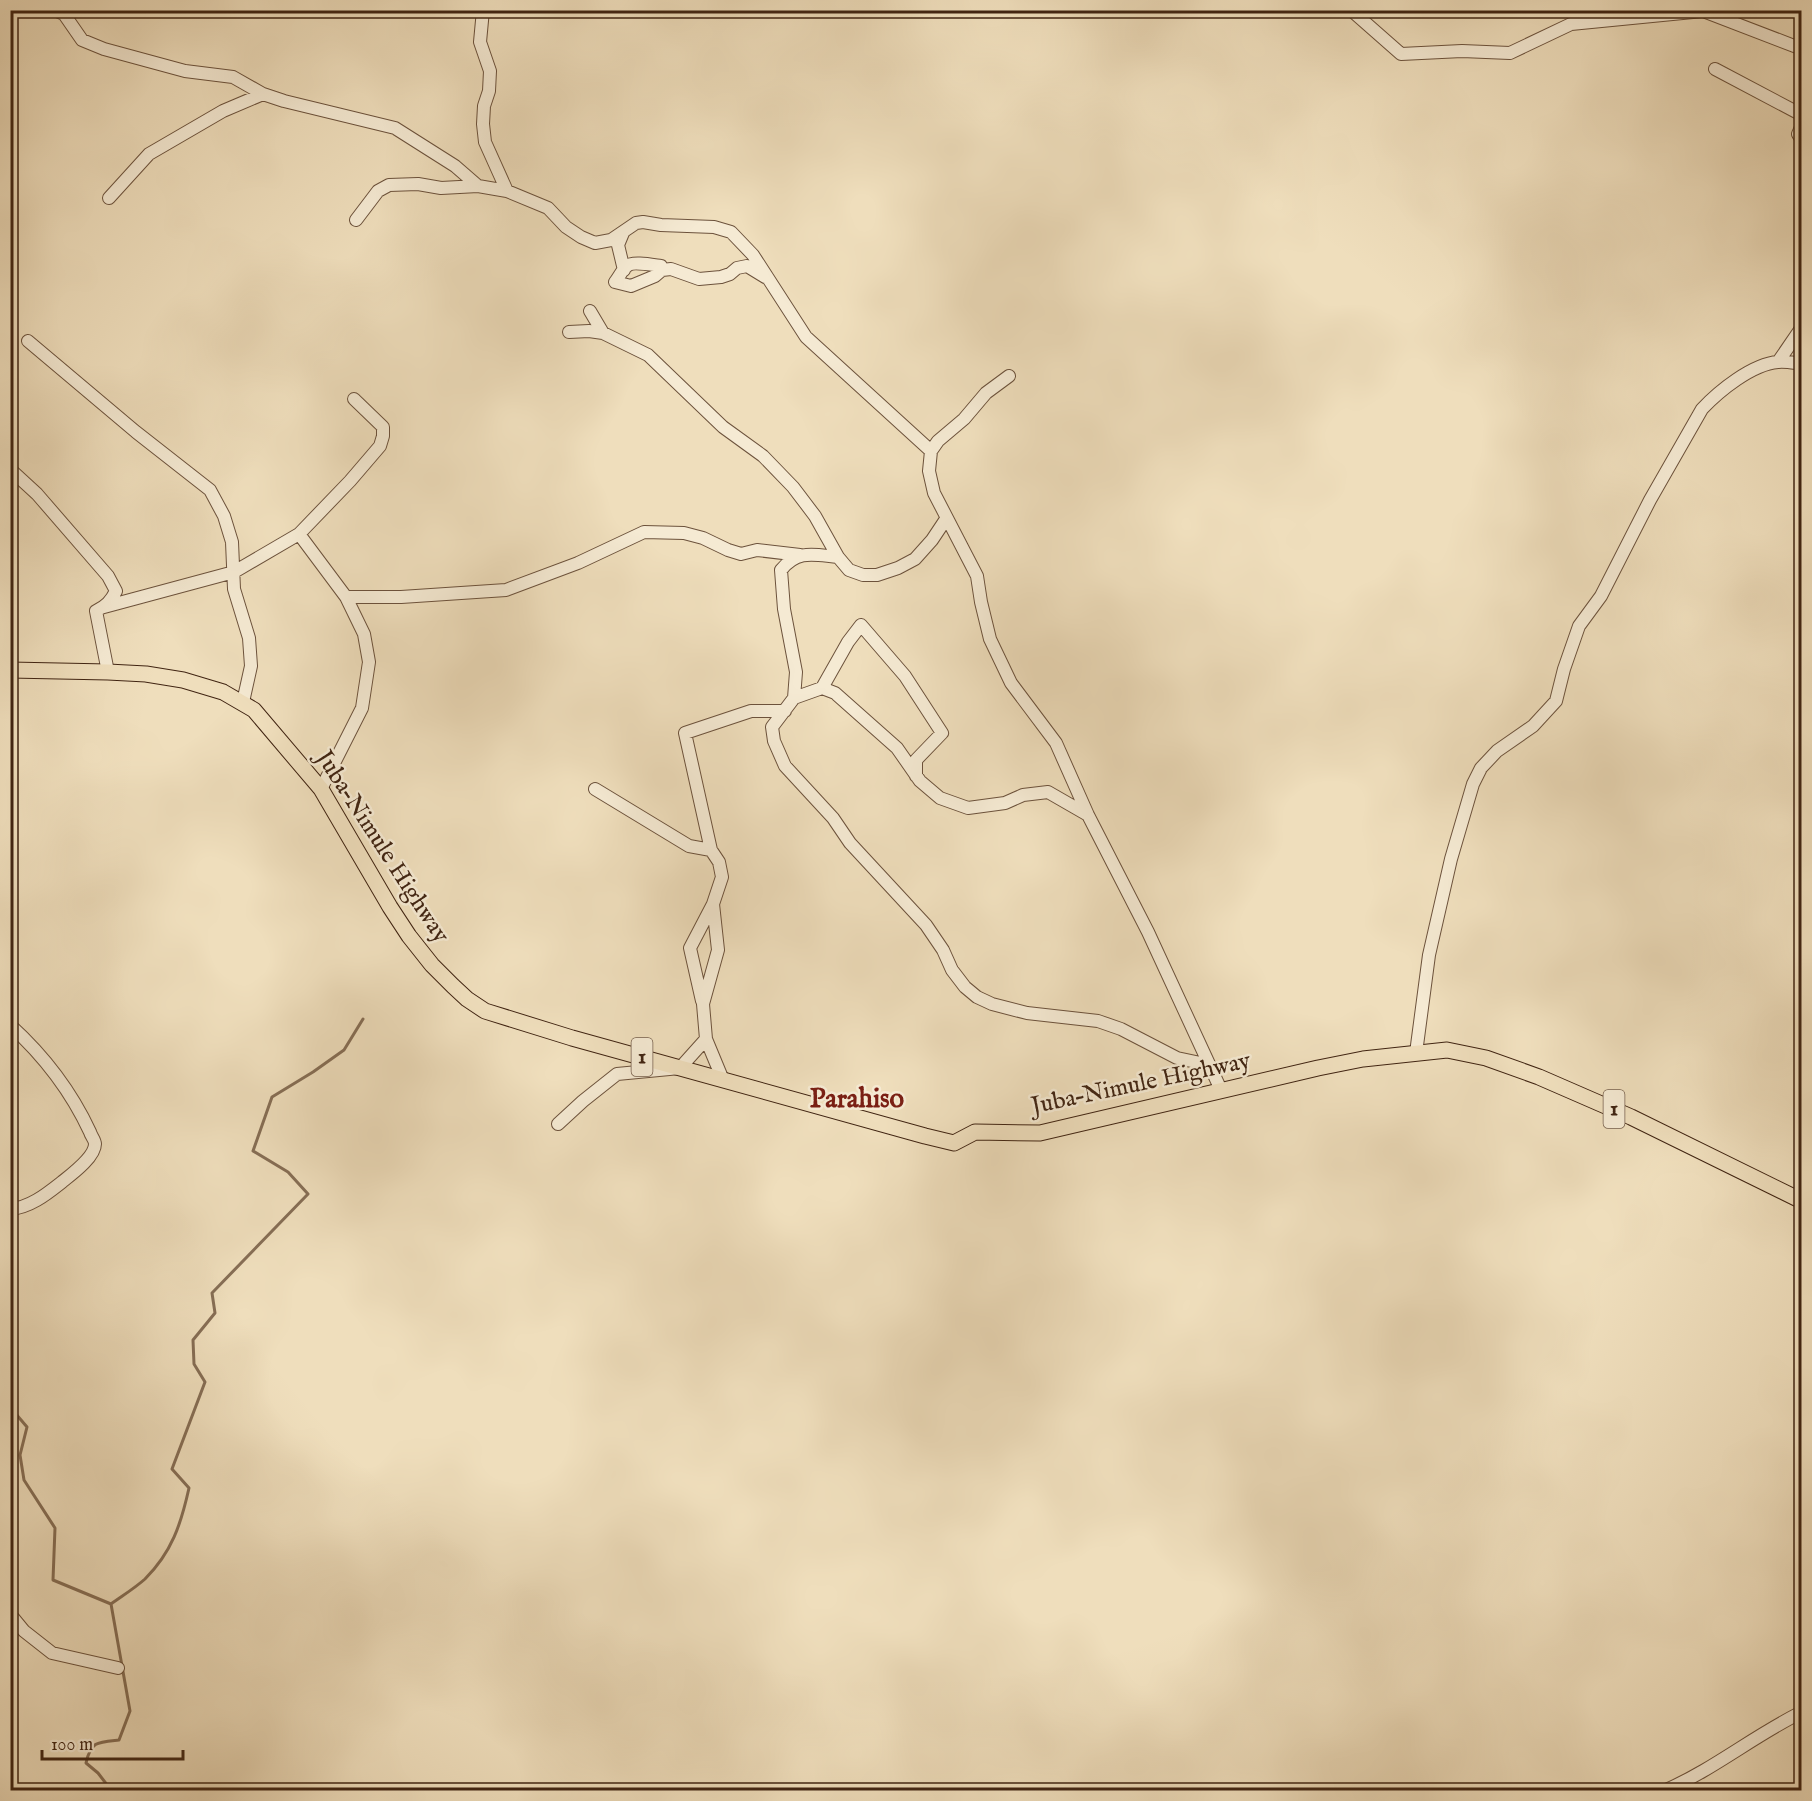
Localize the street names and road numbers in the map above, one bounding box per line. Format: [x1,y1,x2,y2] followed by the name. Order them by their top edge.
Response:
[307,742,456,949] street label: Juba–Nimule Highway
[632,1038,652,1076] road number: 1
[1026,1046,1254,1123] street label: Juba–Nimule Highway
[1604,1090,1624,1128] road number: 1

